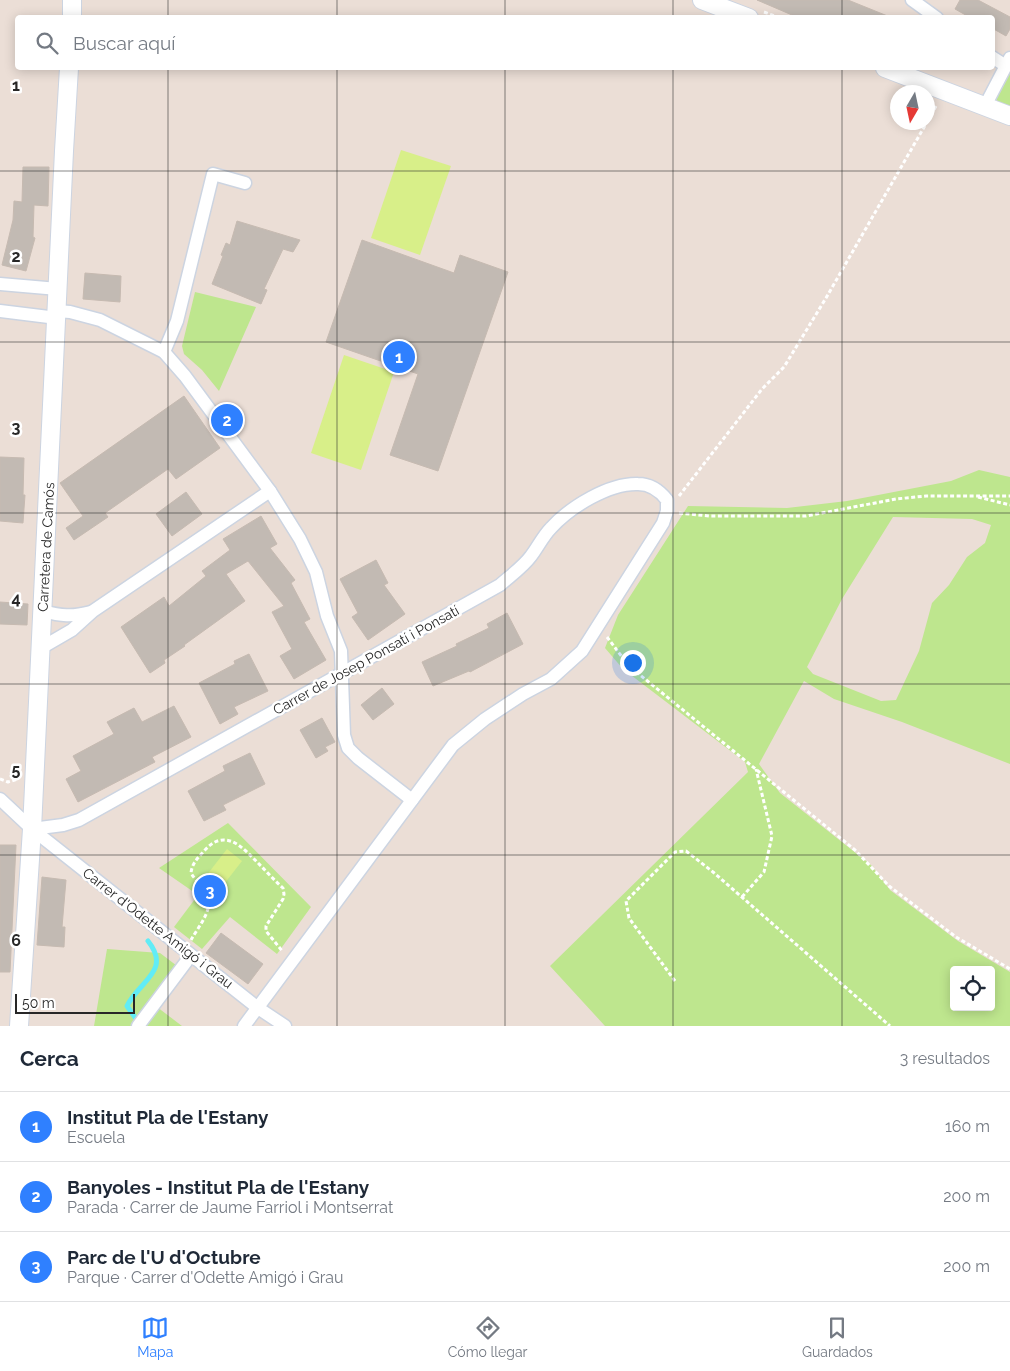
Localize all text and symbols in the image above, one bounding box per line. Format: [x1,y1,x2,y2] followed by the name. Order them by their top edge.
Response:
[15,15,995,70] search box
[33,29,61,57] icon: search
[73,32,175,54] text: Buscar aquí
[12,76,20,95] text: 1
[890,85,935,130] north arrow
[11,247,21,266] text: 2
[383,338,415,376] pin: 1
[211,401,243,439] pin: 2
[12,418,21,437] text: 3
[35,482,57,612] street label: Carretera de Camós
[11,589,21,608] text: 4
[270,602,463,718] street label: Carrer de Josep Ponsatí i Ponsatí
[620,650,646,676] your location
[12,760,21,779] text: 5
[80,864,236,992] street label: Carrer d'Odette Amigó i Grau
[194,872,226,910] pin: 3
[11,931,21,950] text: 6
[950,966,995,1011] map controls
[950,966,995,1011] button: locate
[15,991,135,1014] scale bar
[22,995,55,1011] text: 50 m
[20,1046,79,1071] text: Cerca
[900,1049,990,1068] text: 3 resultados
[67,1106,269,1128] text: Institut Pla de l'Estany
[32,1117,40,1136] text: 1
[945,1117,990,1136] text: 160 m
[67,1128,125,1147] text: Escuela
[67,1176,369,1198] text: Banyoles - Institut Pla de l'Estany
[31,1187,41,1206] text: 2
[943,1187,990,1206] text: 200 m
[67,1198,393,1217] text: Parada · Carrer de Jaume Farriol i Montserrat
[67,1246,261,1268] text: Parc de l'U d'Octubre
[32,1257,40,1276] text: 3
[943,1257,990,1276] text: 200 m
[67,1268,344,1287] text: Parque · Carrer d'Odette Amigó i Grau
[137,1314,173,1360] tab: Mapa
[448,1314,528,1360] tab: Cómo llegar
[802,1314,873,1360] tab: Guardados

